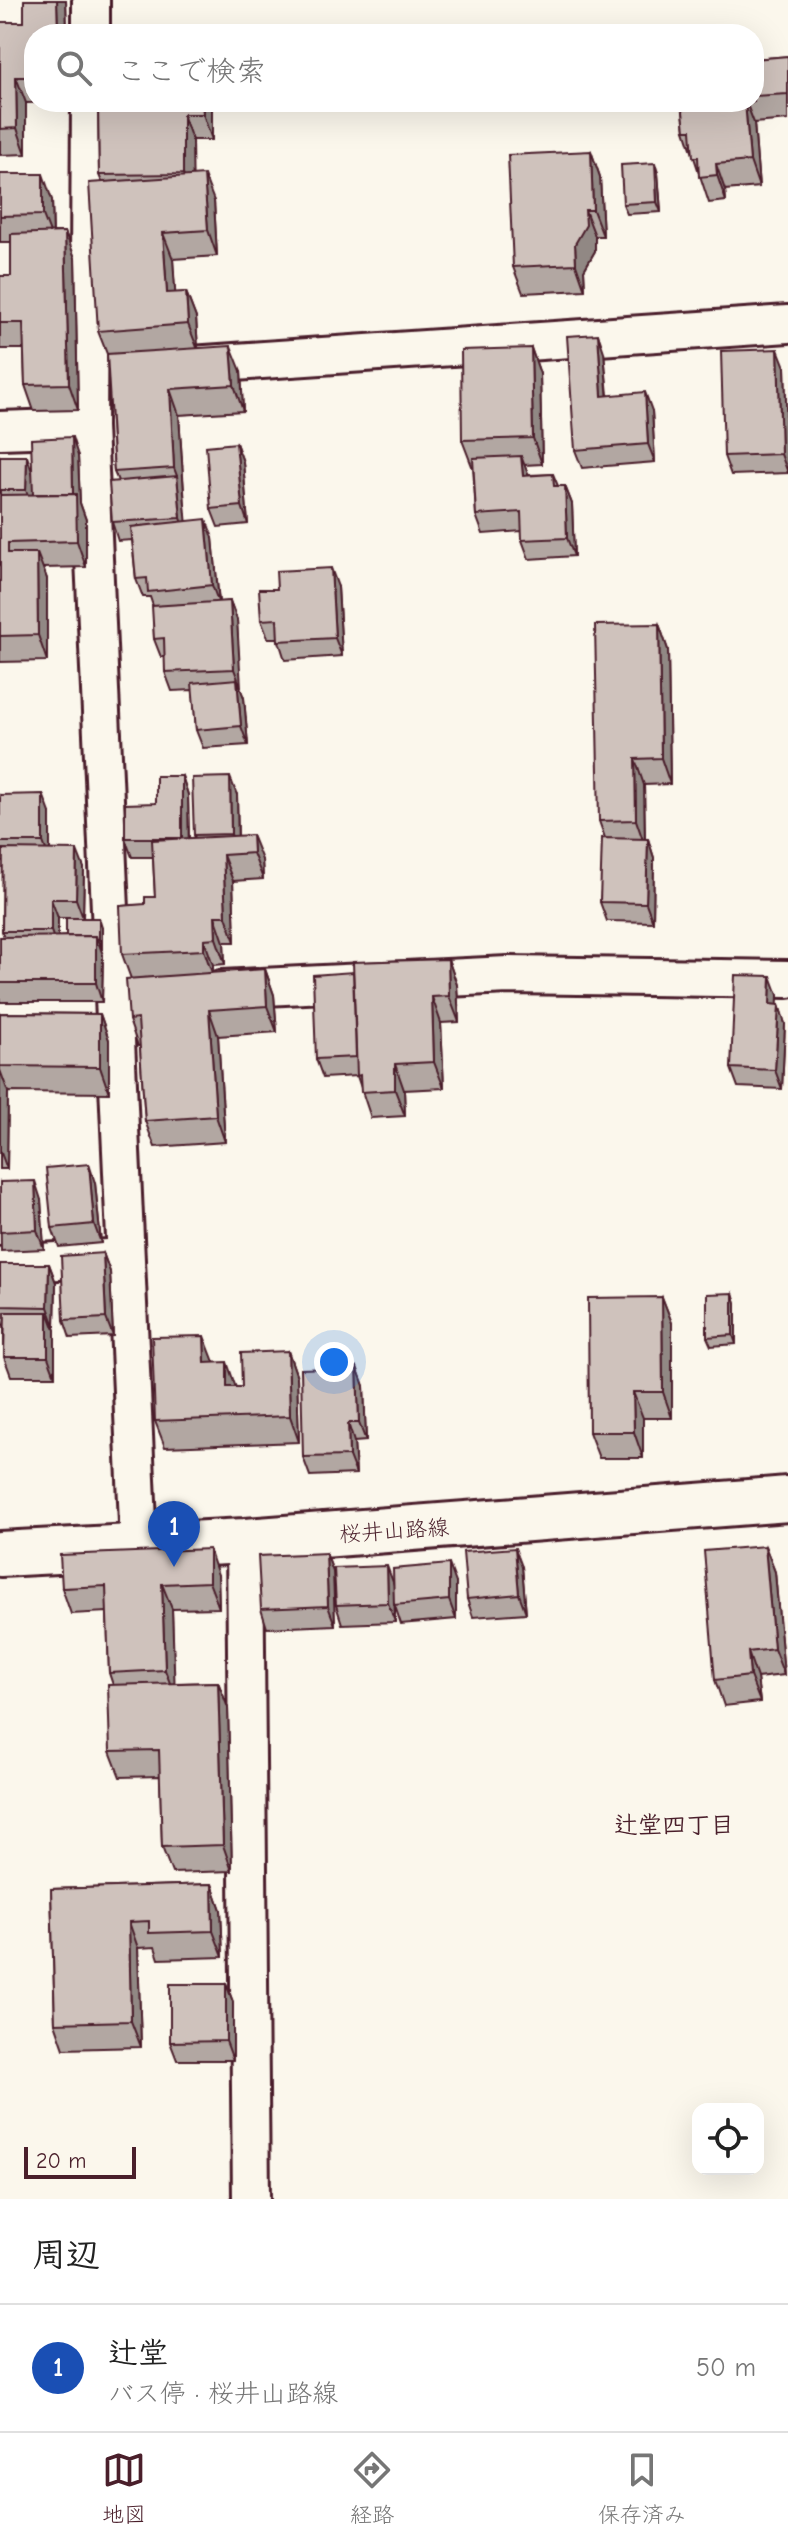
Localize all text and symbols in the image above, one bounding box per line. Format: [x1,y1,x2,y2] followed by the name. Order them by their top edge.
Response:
[24,24,764,112] search box
[52,46,96,90] icon: search
[116,54,266,89] text: ここで検索
[314,1342,354,1382] your location
[148,1501,200,1567] pin: 1
[338,1514,450,1548] street label: 桜井山路線
[614,1811,734,1839] district label: 辻堂四丁目
[692,2103,764,2175] map controls
[692,2103,764,2175] button: locate
[24,2143,136,2179] scale bar
[36,2148,86,2174] text: 20 m
[32,2235,100,2275] text: 周辺
[108,2336,168,2371] text: 辻堂
[53,2353,63,2383] text: 1
[696,2353,756,2383] text: 50 m
[108,2379,338,2409] text: バス停 · 桜井山路線
[102,2448,146,2528] tab: 地図
[350,2448,394,2528] tab: 経路
[598,2448,686,2528] tab: 保存済み

